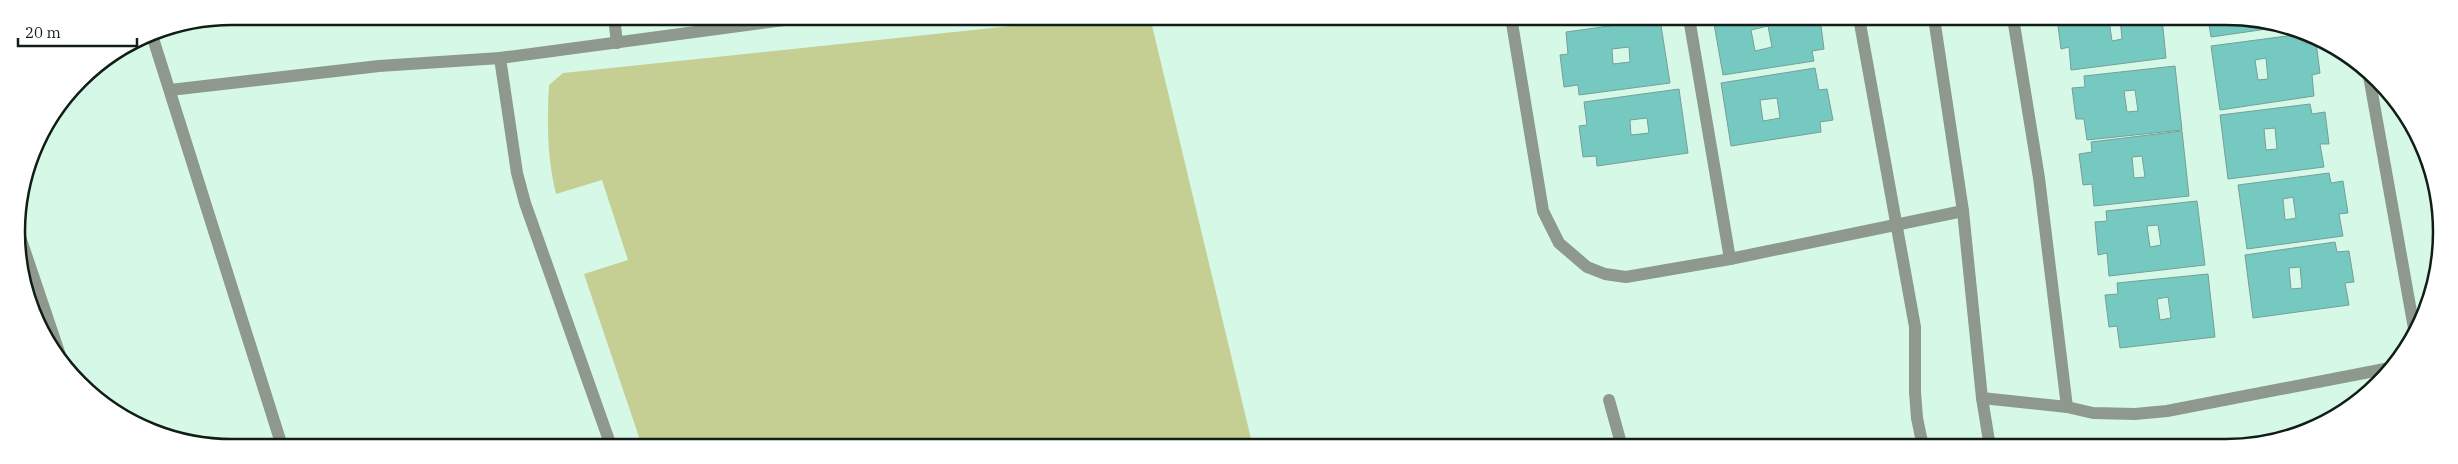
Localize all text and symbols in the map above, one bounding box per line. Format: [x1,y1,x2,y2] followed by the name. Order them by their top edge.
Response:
[18,15,136,47] scale bar
[25,23,61,42] text: 20 m

